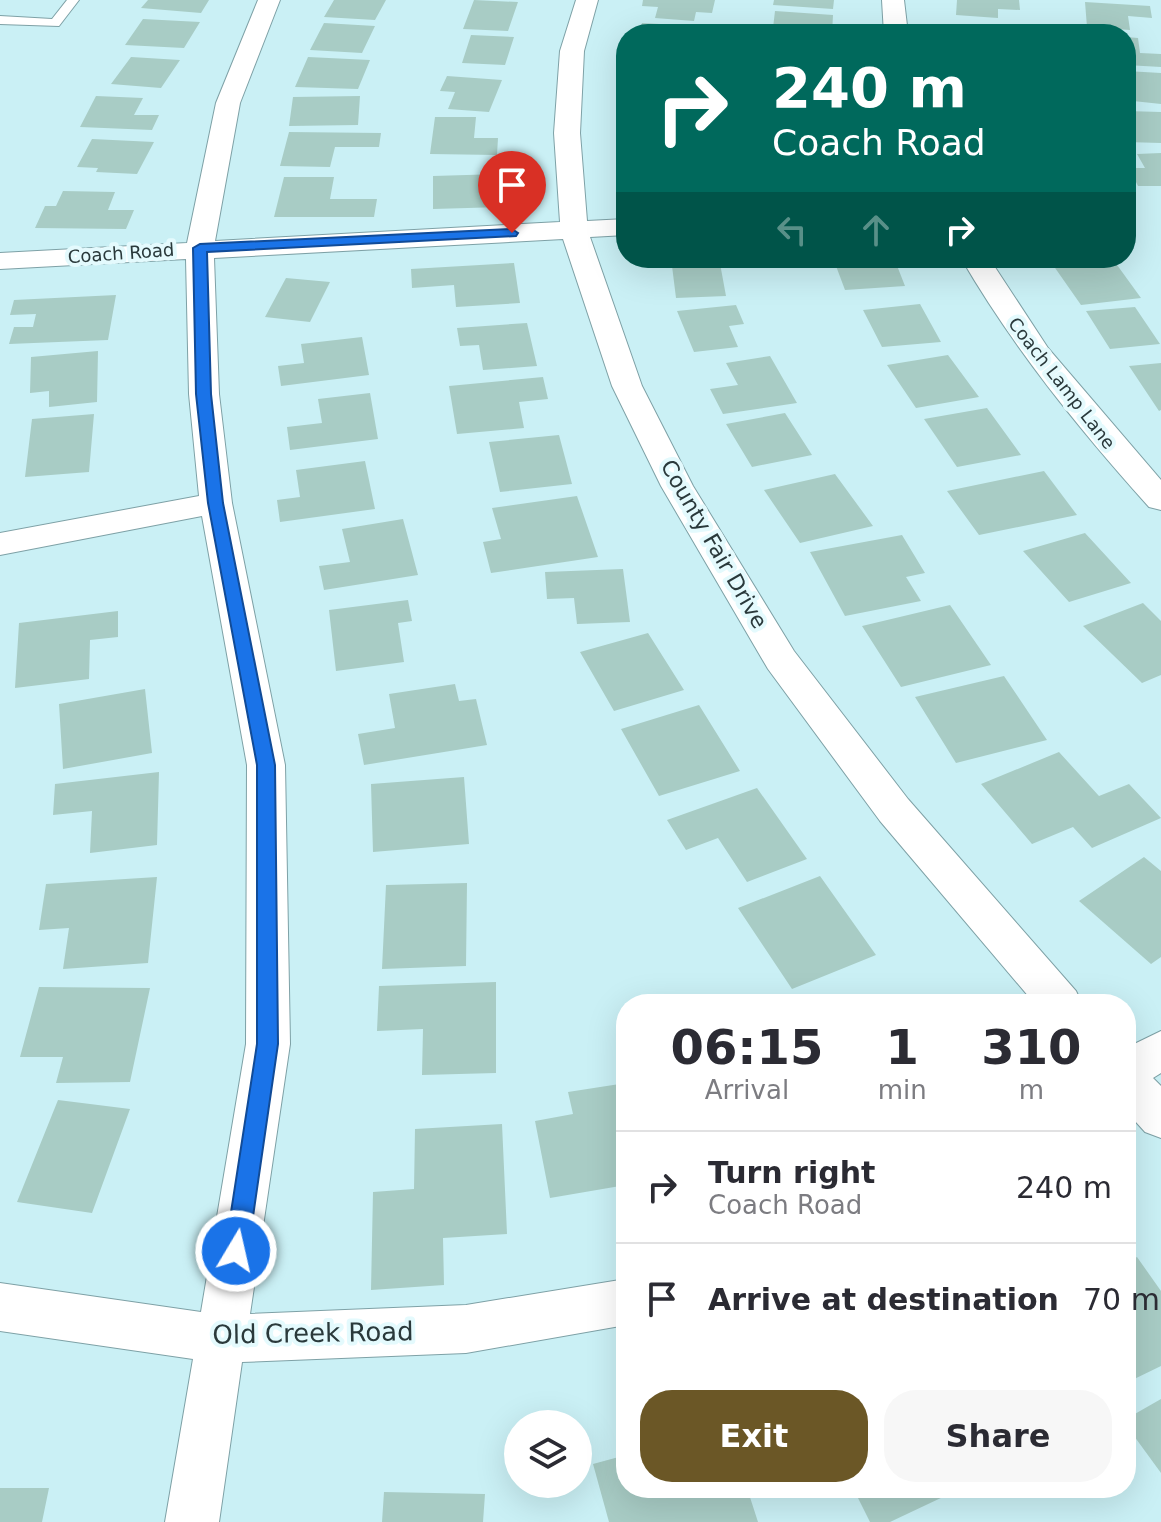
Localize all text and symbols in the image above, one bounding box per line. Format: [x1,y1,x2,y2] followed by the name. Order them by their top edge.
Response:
[772,55,967,120] text: 240 m
[640,56,744,160] icon: right
[772,122,986,163] text: Coach Road
[478,151,546,233] pin
[490,163,534,207] icon: arrive
[770,208,814,252] icon: left
[854,208,898,252] icon: ahead
[938,208,982,252] icon: right
[67,239,175,267] street label: Coach Road
[1004,313,1120,453] street label: Coach Lamp Lane
[656,455,772,633] street label: County Fair Drive
[670,1019,823,1075] text: 06:15
[886,1019,919,1075] text: 1
[981,1019,1081,1075] text: 310
[705,1075,789,1105] text: Arrival
[878,1075,927,1105] text: min
[1019,1075,1044,1105] text: m
[708,1155,875,1190] text: Turn right
[640,1165,684,1209] icon: right
[1016,1170,1112,1205] text: 240 m
[708,1190,862,1220] text: Coach Road
[194,1209,278,1293] position arrow
[640,1277,684,1321] icon: arrive
[708,1282,1059,1317] text: Arrive at destination
[1083,1282,1160,1317] text: 70 m
[212,1316,414,1350] street label: Old Creek Road
[640,1390,868,1482] button: Exit
[884,1390,1112,1482] button: Share
[504,1410,592,1498] map controls
[504,1410,592,1498] button: layers

